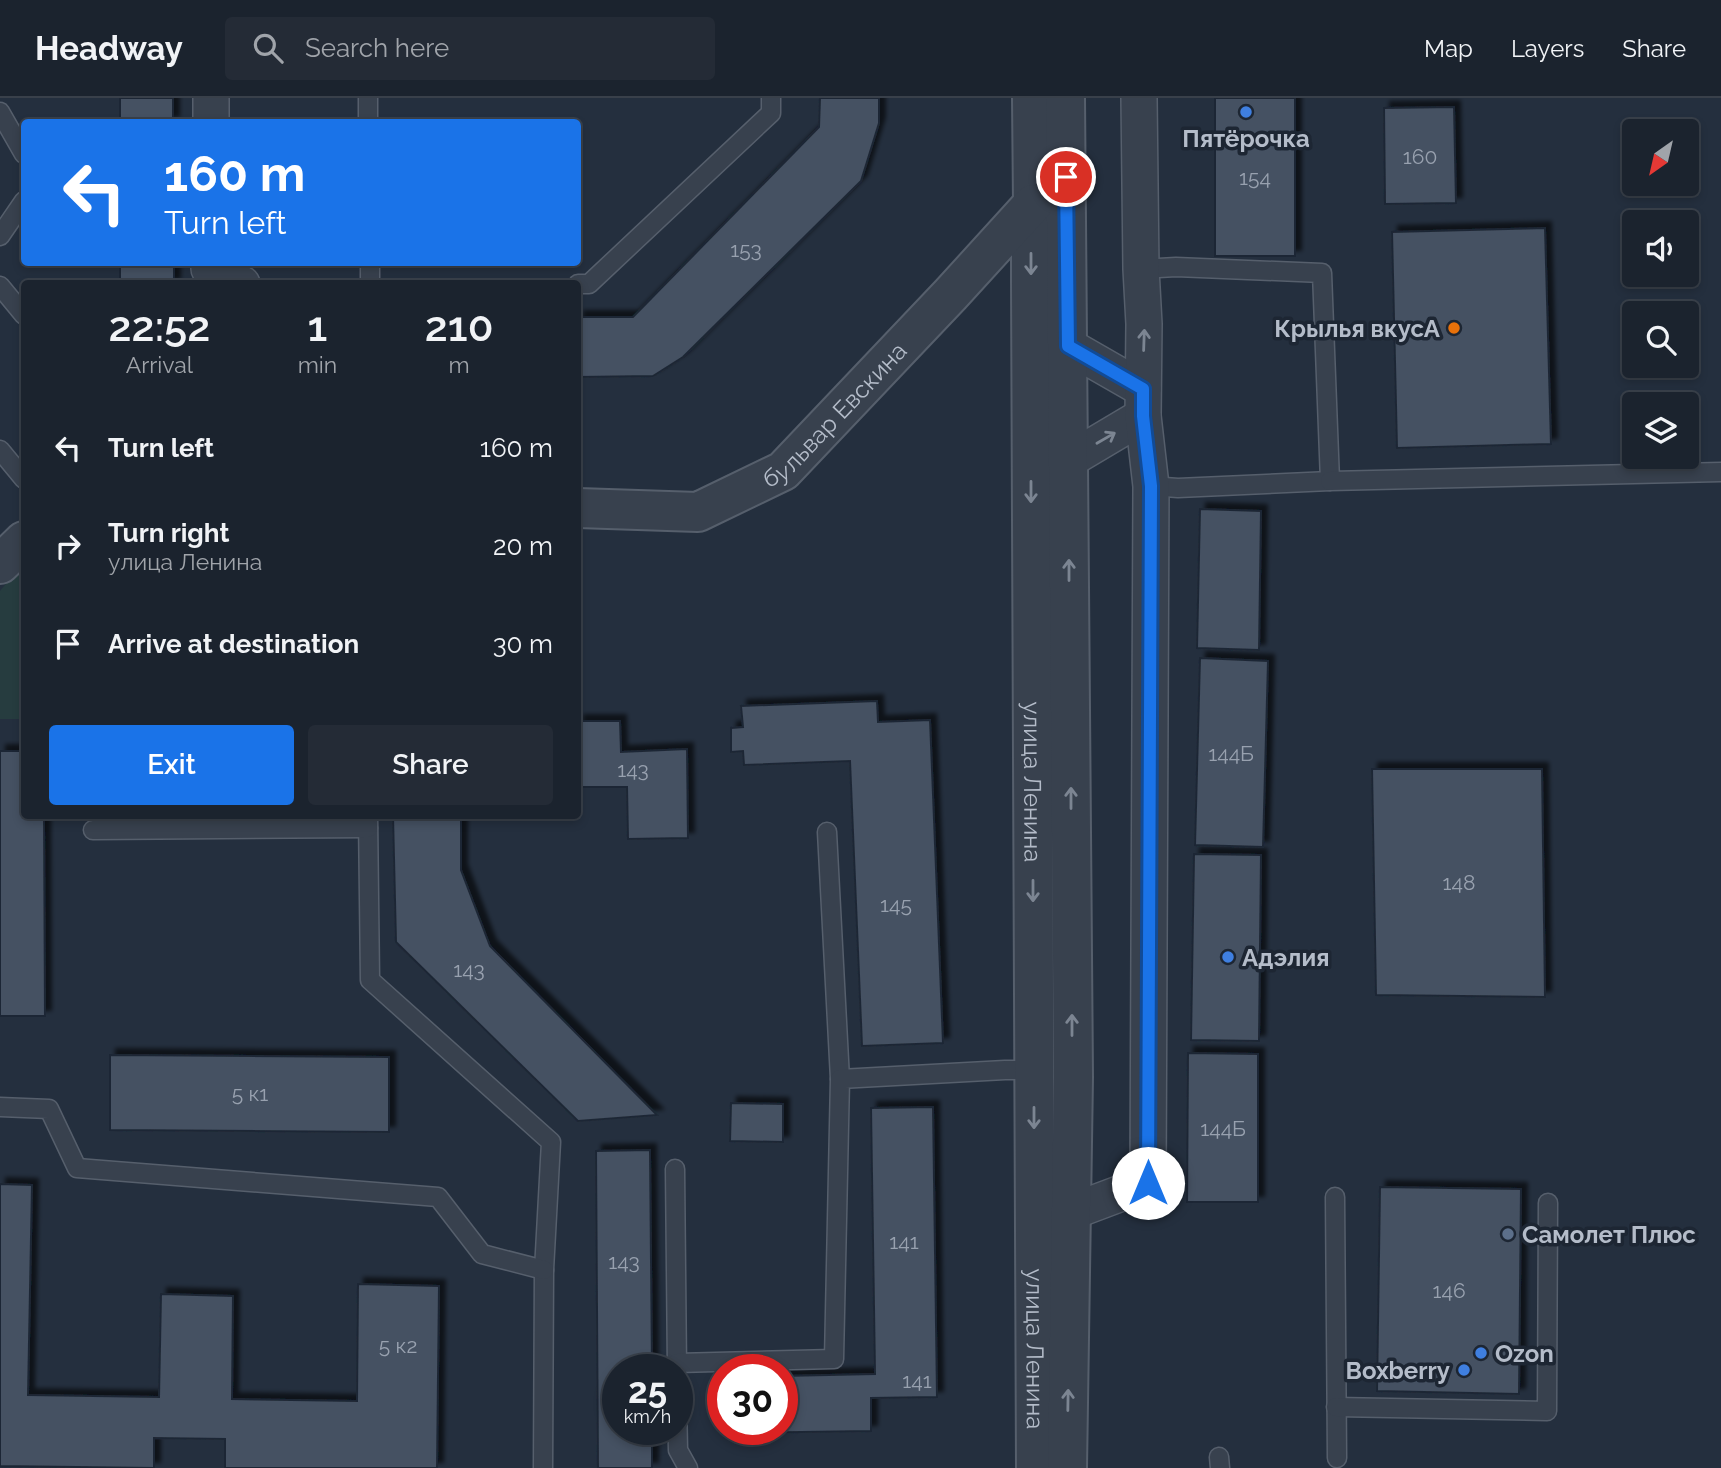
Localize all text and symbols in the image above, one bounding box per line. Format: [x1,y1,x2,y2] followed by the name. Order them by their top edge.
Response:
[225,17,715,80] search box
[35,29,183,68] text: Headway
[249,29,287,67] icon: search
[305,33,449,63] text: Search here
[1424,34,1473,63] text: Map
[1511,34,1584,63] text: Layers
[1622,34,1686,63] text: Share
[1238,104,1254,120] marker: Пятёрочка
[1622,119,1699,196] north arrow
[1622,119,1699,469] map controls
[1182,124,1310,153] place label: Пятёрочка
[1403,144,1437,169] house number: 160
[164,145,305,202] text: 160 m
[49,147,140,238] icon: left
[1036,147,1096,207] pin
[1047,158,1085,196] icon: arrive
[1239,165,1271,190] house number: 154
[164,204,286,241] text: Turn left
[1622,210,1699,287] button: sound
[730,237,762,262] house number: 153
[1024,252,1038,275] one-way arrow
[1622,301,1699,378] button: search
[109,302,210,351] text: 22:52
[308,302,327,351] text: 1
[425,302,493,351] text: 210
[1274,314,1441,343] place label: Крылья вкусА
[1446,320,1462,336] marker: Крылья вкусА
[1137,329,1151,352] one-way arrow
[757,336,912,493] street label: бульвар Евскина
[126,351,193,378] text: Arrival
[298,351,337,378] text: min
[449,351,470,378] text: m
[1622,392,1699,469] button: layers
[49,429,87,467] icon: left
[1095,431,1115,445] one-way arrow
[108,433,214,463] text: Turn left
[480,433,553,463] text: 160 m
[1024,480,1038,503] one-way arrow
[108,518,229,548] text: Turn right
[49,527,87,565] icon: right
[493,531,553,561] text: 20 m
[108,548,262,575] text: улица Ленина
[1062,559,1076,582] one-way arrow
[49,625,87,663] icon: arrive
[108,629,359,659] text: Arrive at destination
[493,629,553,659] text: 30 m
[1018,701,1048,862] street label: улица Ленина
[49,725,294,805] button: Exit
[308,725,553,805] button: Share
[1208,741,1254,766] house number: 144Б
[617,757,649,782] house number: 143
[1064,787,1078,810] one-way arrow
[1443,870,1475,895] house number: 148
[1026,879,1040,902] one-way arrow
[880,892,912,917] house number: 145
[1242,943,1330,972] place label: Адэлия
[1220,949,1236,965] marker: Адэлия
[453,957,485,982] house number: 143
[1066,1014,1079,1037] one-way arrow
[232,1081,268,1106] house number: 5 к1
[1027,1106,1041,1129] one-way arrow
[1200,1116,1246,1141] house number: 144Б
[1111,1146,1185,1220] position arrow
[1522,1220,1696,1249] place label: Самолет Плюс
[1500,1226,1516,1242] marker: Самолет Плюс
[889,1229,919,1254] house number: 141
[608,1249,640,1274] house number: 143
[1021,1268,1050,1429] street label: улица Ленина
[1432,1278,1466,1303] house number: 146
[379,1333,417,1358] house number: 5 к2
[1495,1339,1554,1368] place label: Ozon
[1473,1345,1489,1361] marker: Ozon
[707,1354,798,1445] speed limit sign: 30
[1346,1356,1450,1385] place label: Boxberry
[1456,1362,1472,1378] marker: Boxberry
[902,1368,932,1393] house number: 141
[628,1370,667,1411] text: 25
[1061,1389,1075,1412] one-way arrow
[624,1406,671,1427] text: km/h

